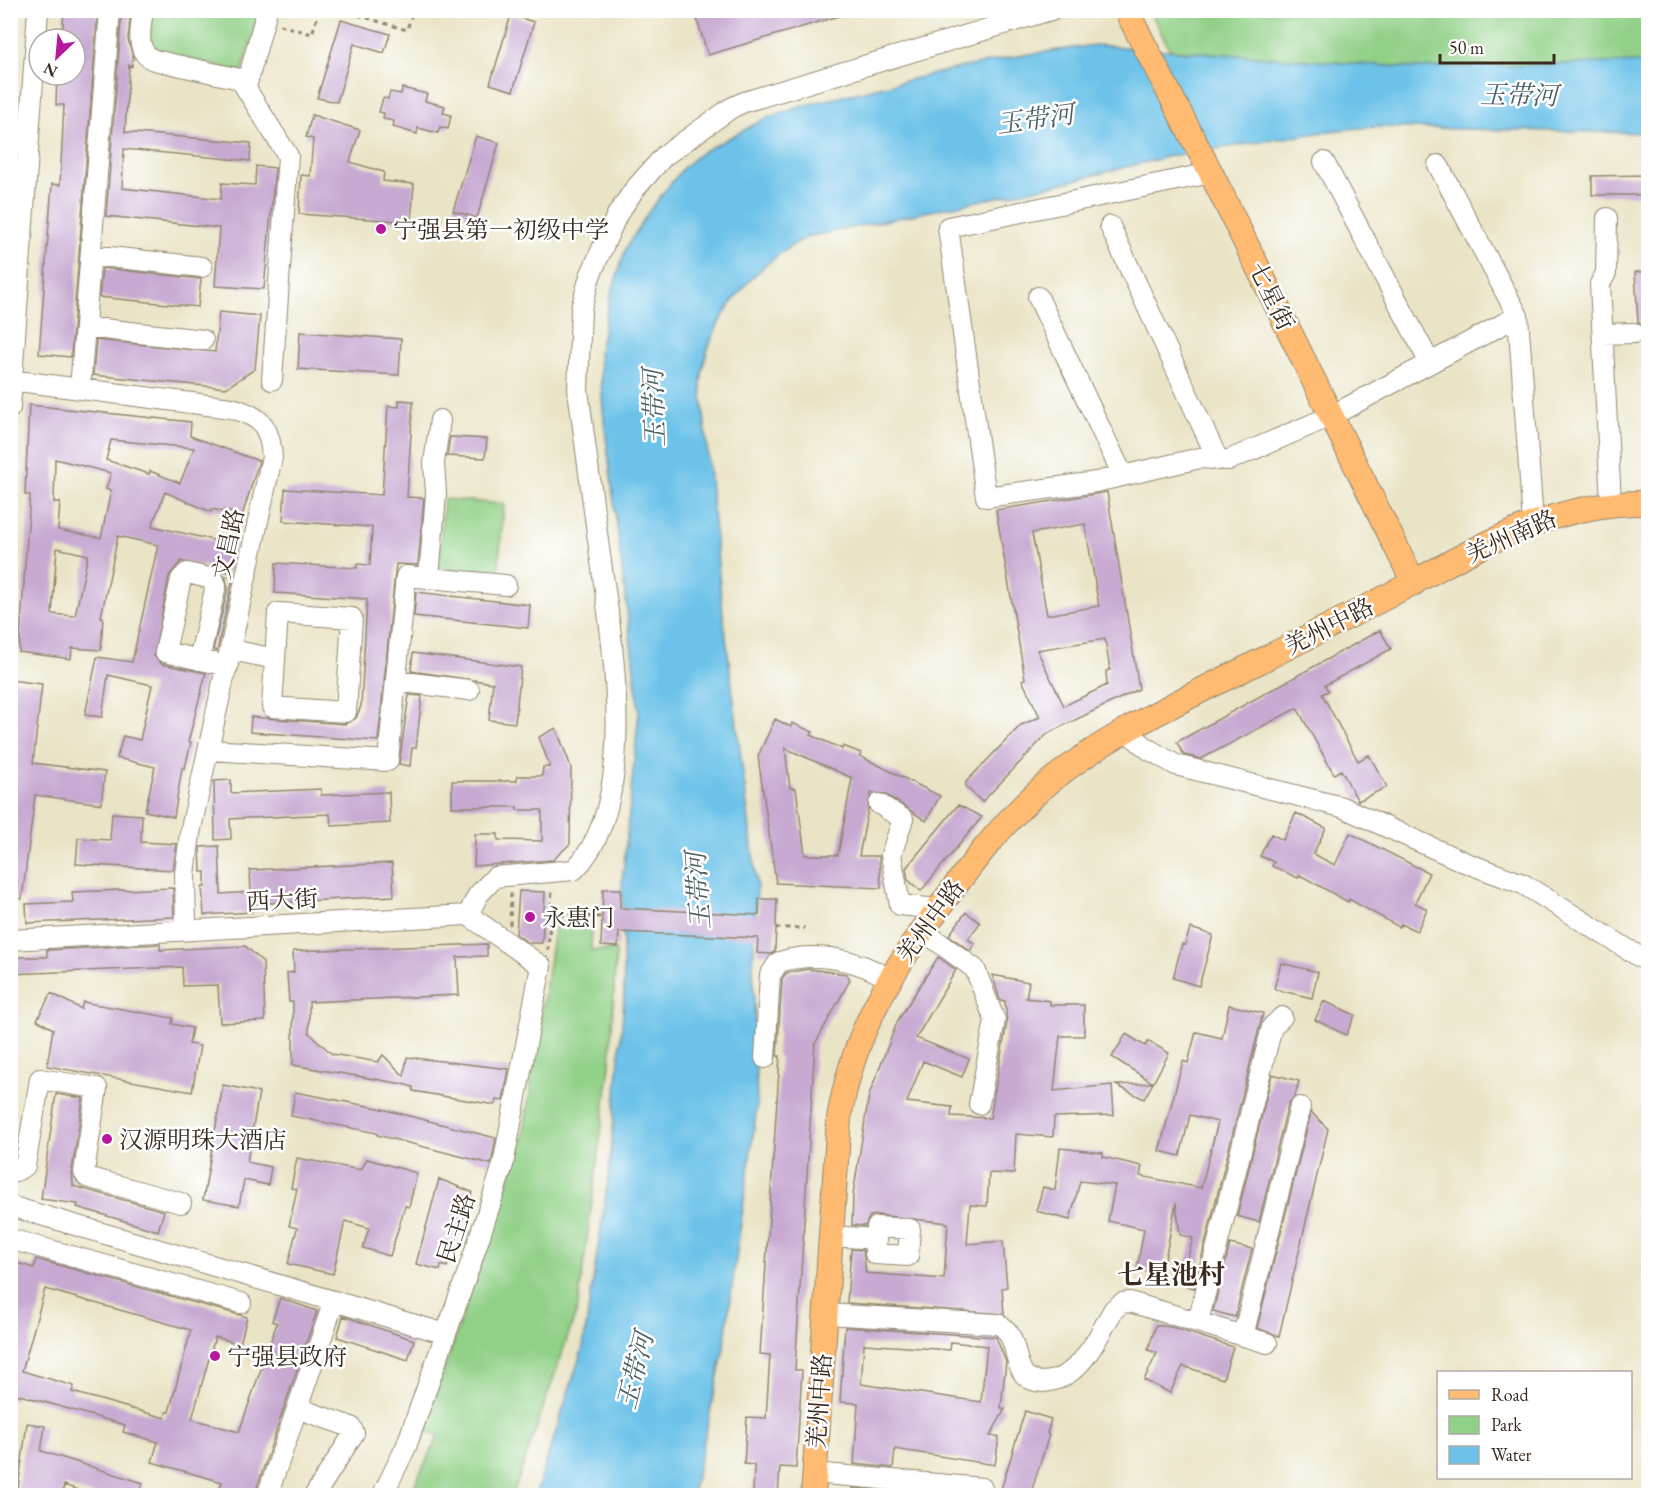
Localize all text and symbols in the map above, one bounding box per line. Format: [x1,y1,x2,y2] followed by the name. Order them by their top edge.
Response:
[27,27,87,87] north arrow
[1440,27,1554,65] scale bar
[1449,36,1484,59] text: 50 m
[40,58,61,82] text: N
[1480,77,1562,113] water label: 玉带河
[994,96,1080,141] water label: 玉带河
[393,214,609,245] place label: 宁强县第一初级中学
[374,222,388,236] marker: 宁强县第一初级中学
[1242,257,1302,335] street label: 七星街
[636,364,672,448] water label: 玉带河
[1461,502,1561,570] street label: 羌州南路
[205,506,251,582] street label: 文昌路
[1279,590,1379,662] street label: 羌州中路
[678,847,718,931] water label: 玉带河
[889,873,971,969] street label: 羌州中路
[245,883,319,917] street label: 西大街
[542,902,614,933] place label: 永惠门
[523,910,537,924] marker: 永惠门
[119,1124,287,1155] place label: 汉源明珠大酒店
[100,1132,114,1146] marker: 汉源明珠大酒店
[430,1189,482,1267] street label: 民主路
[1117,1257,1225,1292] district label: 七星池村
[609,1325,662,1413] water label: 玉带河
[227,1341,347,1372] place label: 宁强县政府
[208,1349,222,1363] marker: 宁强县政府
[800,1352,838,1450] street label: 羌州中路
[1437,1371,1632,1479] legend
[1491,1383,1530,1406] text: Road
[1491,1413,1522,1436] text: Park
[1491,1443,1532,1466] text: Water

